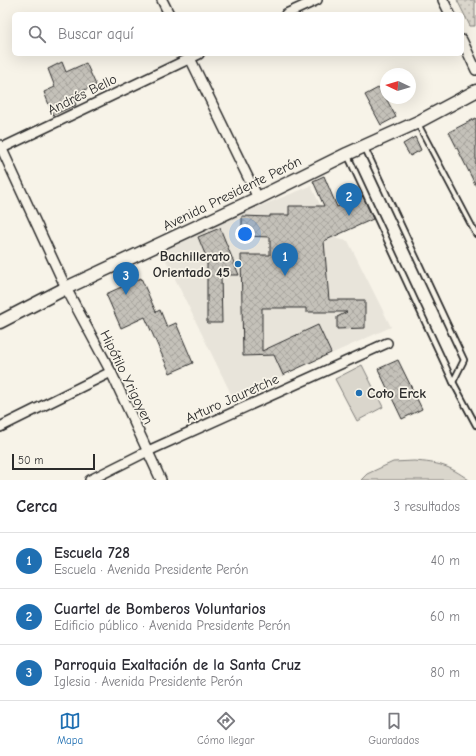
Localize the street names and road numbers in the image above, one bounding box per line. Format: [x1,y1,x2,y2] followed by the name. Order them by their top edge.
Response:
[45,70,120,119] street label: Andrés Bello
[160,152,304,234] street label: Avenida Presidente Perón
[96,327,157,427] street label: Hipótilo Yrigoyen
[183,370,281,427] street label: Arturo Jauretche

